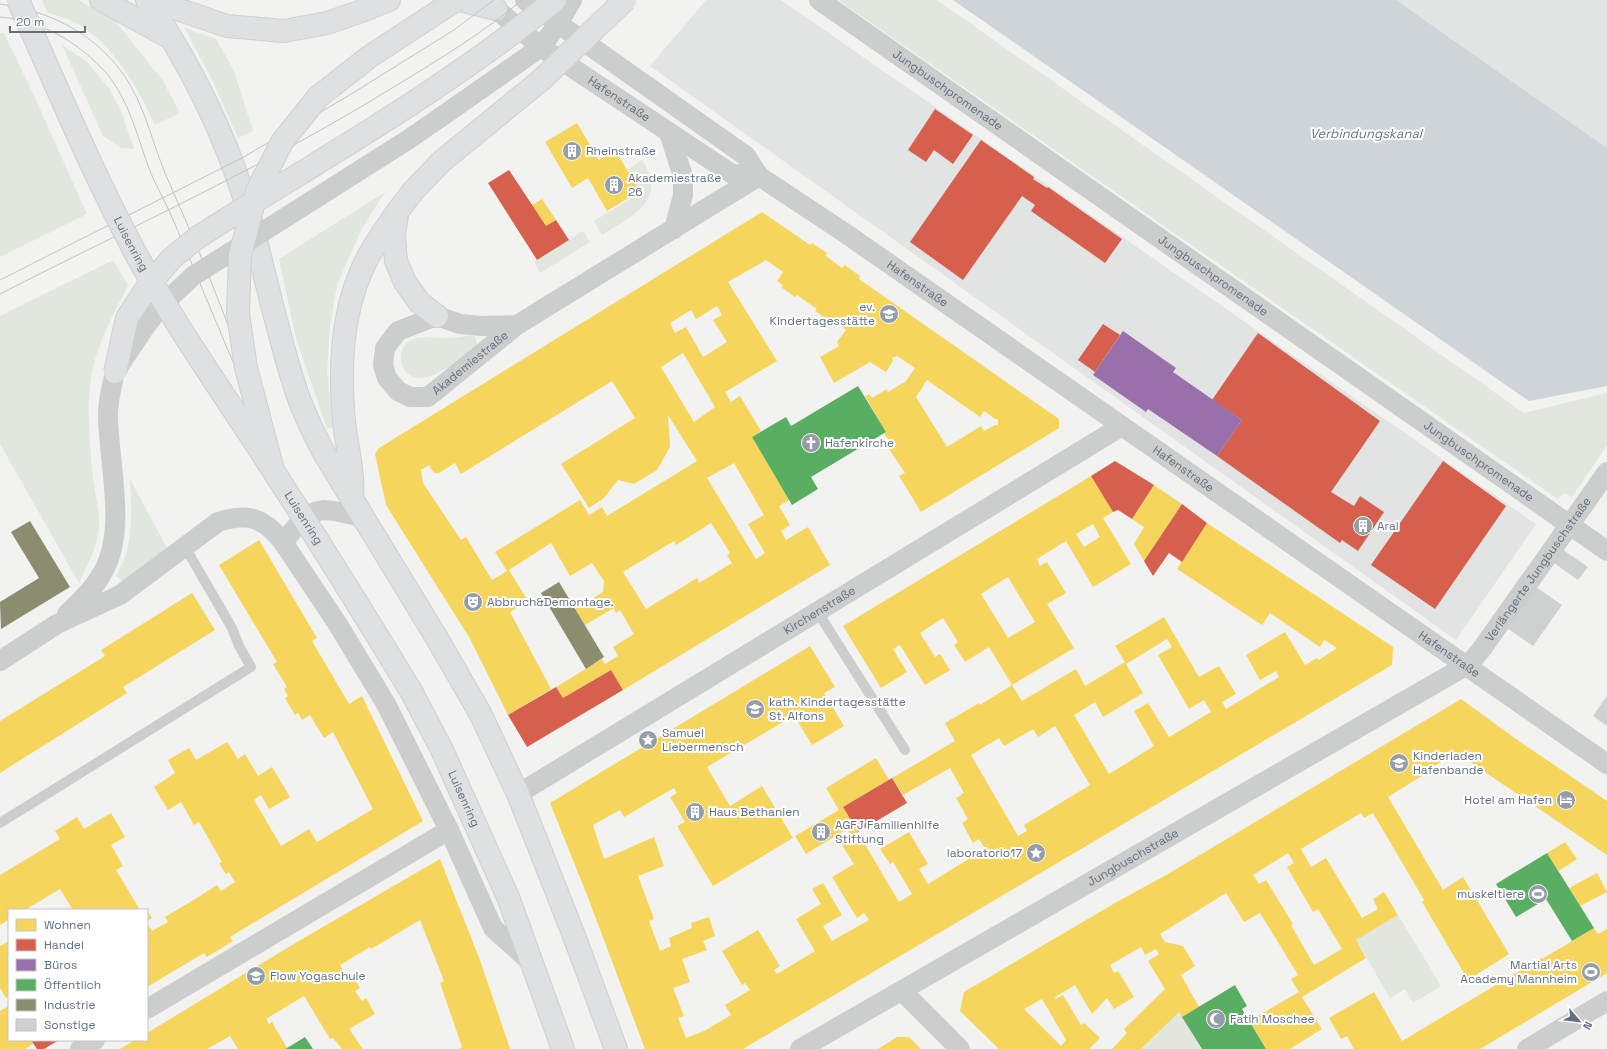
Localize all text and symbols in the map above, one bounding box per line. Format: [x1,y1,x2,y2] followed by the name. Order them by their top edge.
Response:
[10,8,85,34] scale bar
[16,14,44,30] text: 20 m
[889,46,1006,134] street label: Jungbuschpromenade
[585,72,653,125] street label: Hafenstraße
[1310,125,1424,142] water label: Verbindungskanal
[561,140,583,162] building icon: Rheinstraße
[586,143,656,159] place label: Rheinstraße
[628,170,721,200] place label: Akademiestraße 26
[603,174,625,196] building icon: Akademiestraße 26
[110,214,152,275] street label: Luisenring
[1155,232,1271,320] street label: Jungbuschpromenade
[884,257,951,311] street label: Hafenstraße
[770,299,875,329] place label: ev. Kindertagesstätte
[878,303,900,325] school or university icon: ev. Kindertagesstätte
[429,327,512,399] street label: Akademiestraße
[1420,417,1537,505] street label: Jungbuschpromenade
[800,432,822,454] church icon: Hafenkirche
[825,435,894,451] place label: Hafenkirche
[1149,442,1217,496] street label: Hafenstraße
[281,488,326,548] street label: Luisenring
[1481,494,1595,645] street label: Verlängerte Jungbuschstraße
[1352,515,1374,537] building icon: Aral
[1377,518,1399,534] place label: Aral
[781,582,858,638] street label: Kirchenstraße
[462,591,484,613] theatre icon: Abbruch&Demontage.
[487,594,614,610] place label: Abbruch&Demontage.
[1415,627,1483,681] street label: Hafenstraße
[769,694,906,724] place label: kath. Kindertagesstätte St. Alfons
[744,698,766,720] school or university icon: kath. Kindertagesstätte St. Alfons
[662,725,744,755] place label: Samuel Liebermensch
[637,729,659,751] place icon: Samuel Liebermensch
[1413,748,1484,778] place label: Kinderladen Hafenbande
[1388,752,1410,774] school or university icon: Kinderladen Hafenbande
[444,768,483,829] street label: Luisenring
[1555,789,1577,811] hotel icon: Hotel am Hafen
[1464,792,1552,808] place label: Hotel am Hafen
[684,801,706,823] building icon: Haus Bethanien
[709,804,800,820] place label: Haus Bethanien
[835,817,939,847] place label: AGFJ Familienhilfe Stiftung
[810,821,832,843] building icon: AGFJ Familienhilfe Stiftung
[1084,825,1181,890] street label: Jungbuschstraße
[1025,842,1047,864] place icon: laboratorio17
[947,845,1022,861] place label: laboratorio17
[1527,883,1549,905] sports icon: muskeltiere
[1457,886,1524,902] place label: muskeltiere
[8,909,148,1041] legend
[44,917,91,933] text: Wohnen
[44,937,84,953] text: Handel
[44,957,77,973] text: Büros
[1460,957,1577,987] place label: Martial Arts Academy Mannheim
[1580,961,1602,983] sports icon: Martial Arts Academy Mannheim
[245,965,267,987] school or university icon: Flow Yogaschule
[270,968,366,984] place label: Flow Yogaschule
[44,977,101,993] text: Öffentlich
[44,997,96,1013] text: Industrie
[1559,1001,1599,1041] north arrow
[1205,1008,1227,1030] mosque icon: Fatih Moschee
[1230,1011,1315,1027] place label: Fatih Moschee
[44,1017,96,1033] text: Sonstige
[1580,1019,1596,1032] text: N

